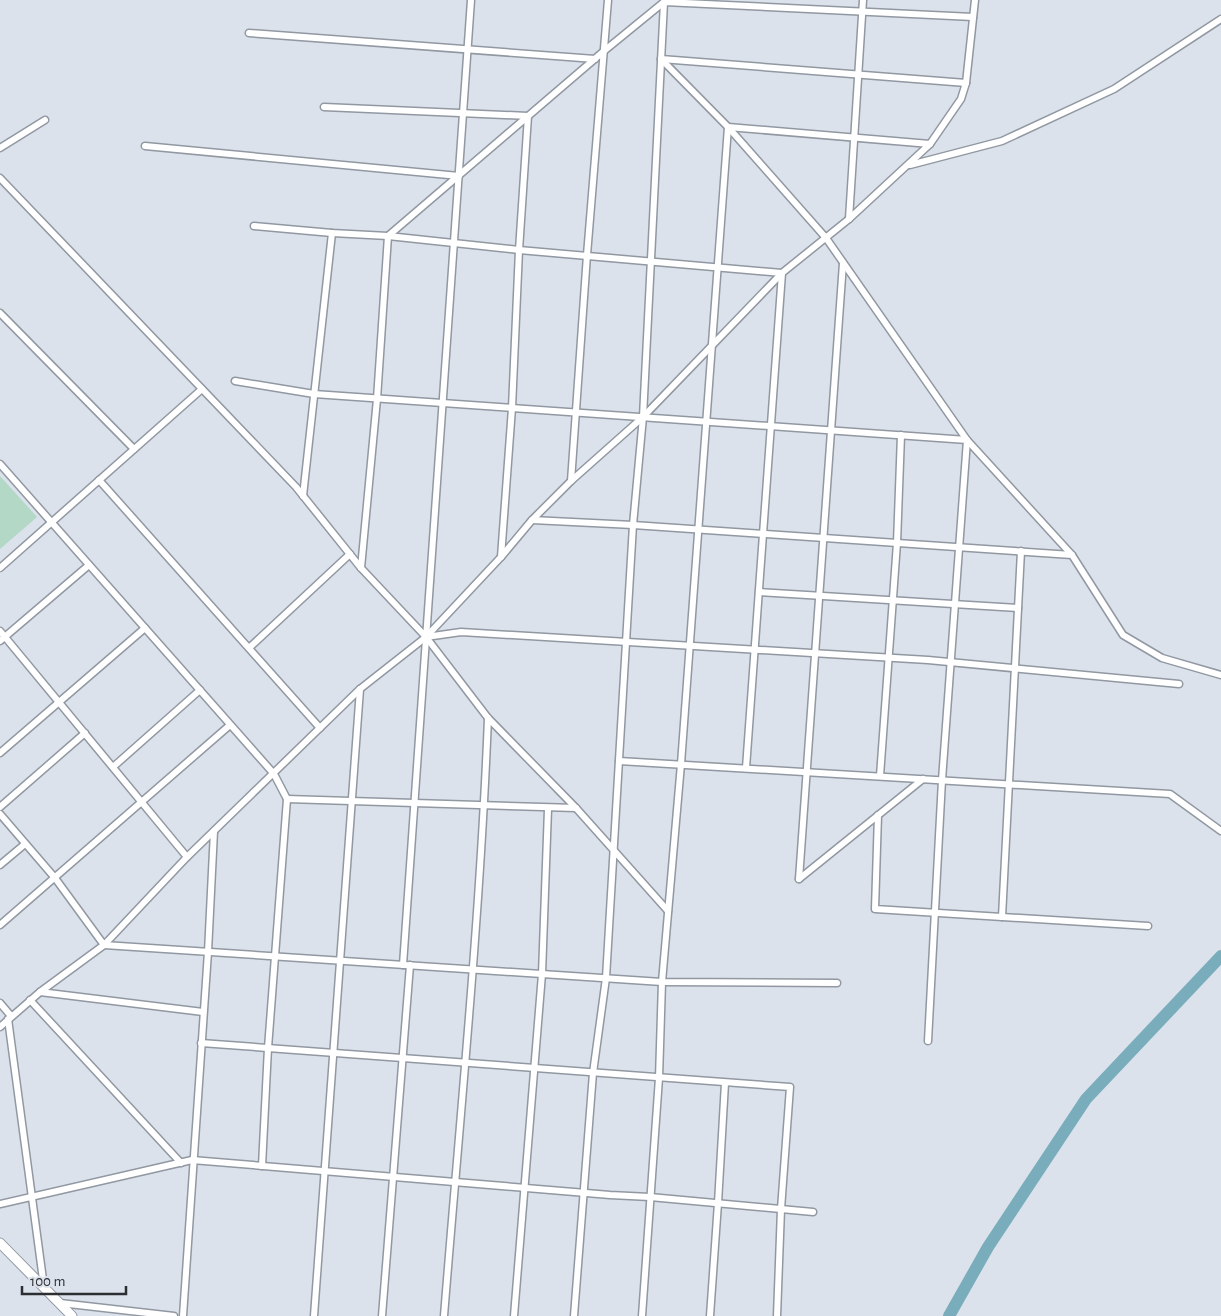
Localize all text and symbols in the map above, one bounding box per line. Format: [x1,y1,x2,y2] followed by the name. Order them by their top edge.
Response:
[22,1264,126,1296] scale bar
[30,1274,65,1289] text: 100 m

